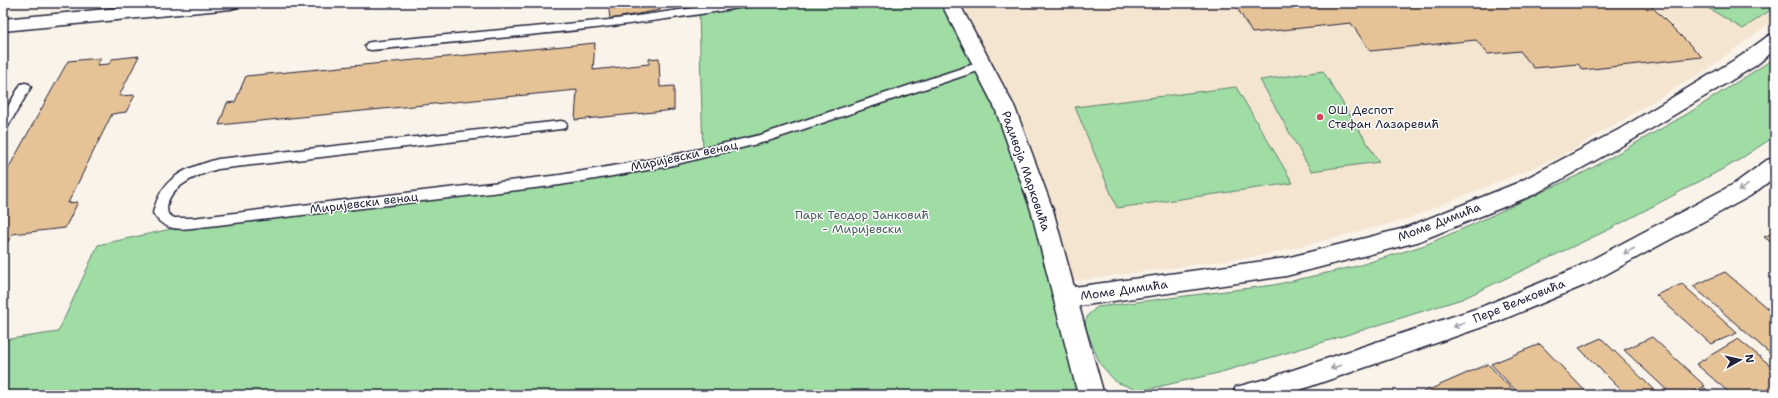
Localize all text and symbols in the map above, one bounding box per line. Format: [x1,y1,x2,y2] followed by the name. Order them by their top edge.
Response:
[1328,102,1439,132] place label: ОШ Деспот Стефан Лазаревић
[998,109,1054,234] street label: Радивоја Марковића
[1315,112,1325,122] marker: ОШ Деспот Стефан Лазаревић
[629,137,740,175] street label: Миријевски венац
[1737,185,1749,193] one-way arrow
[309,188,420,218] street label: Миријевски венац
[1395,199,1483,245] street label: Моме Димића
[795,207,929,237] park label: Парк Теодор Јанковић - Миријевски
[1624,248,1636,256] one-way arrow
[1471,275,1568,327] street label: Пере Вељковића
[1079,276,1169,304] street label: Моме Димића
[1453,322,1466,329] one-way arrow
[1720,340,1760,380] north arrow
[1741,353,1757,364] text: N
[1330,363,1342,371] one-way arrow

